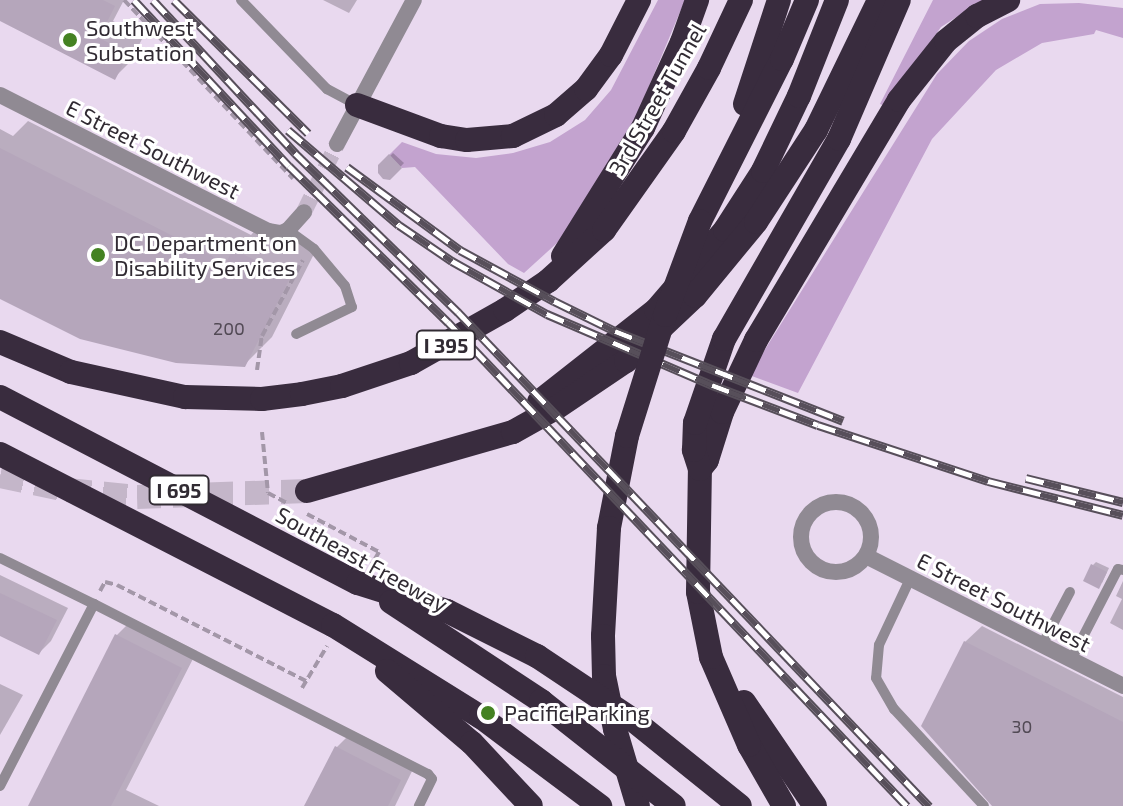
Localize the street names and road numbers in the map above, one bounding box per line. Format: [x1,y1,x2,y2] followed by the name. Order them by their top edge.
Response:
[603,18,711,180] street label: 3rd Street Tunnel
[62,94,244,204] street label: E Street Southwest
[414,329,478,361] road number: I 395
[147,474,211,506] road number: I 695
[271,501,453,617] street label: Southeast Freeway
[913,547,1095,657] street label: E Street Southwest

